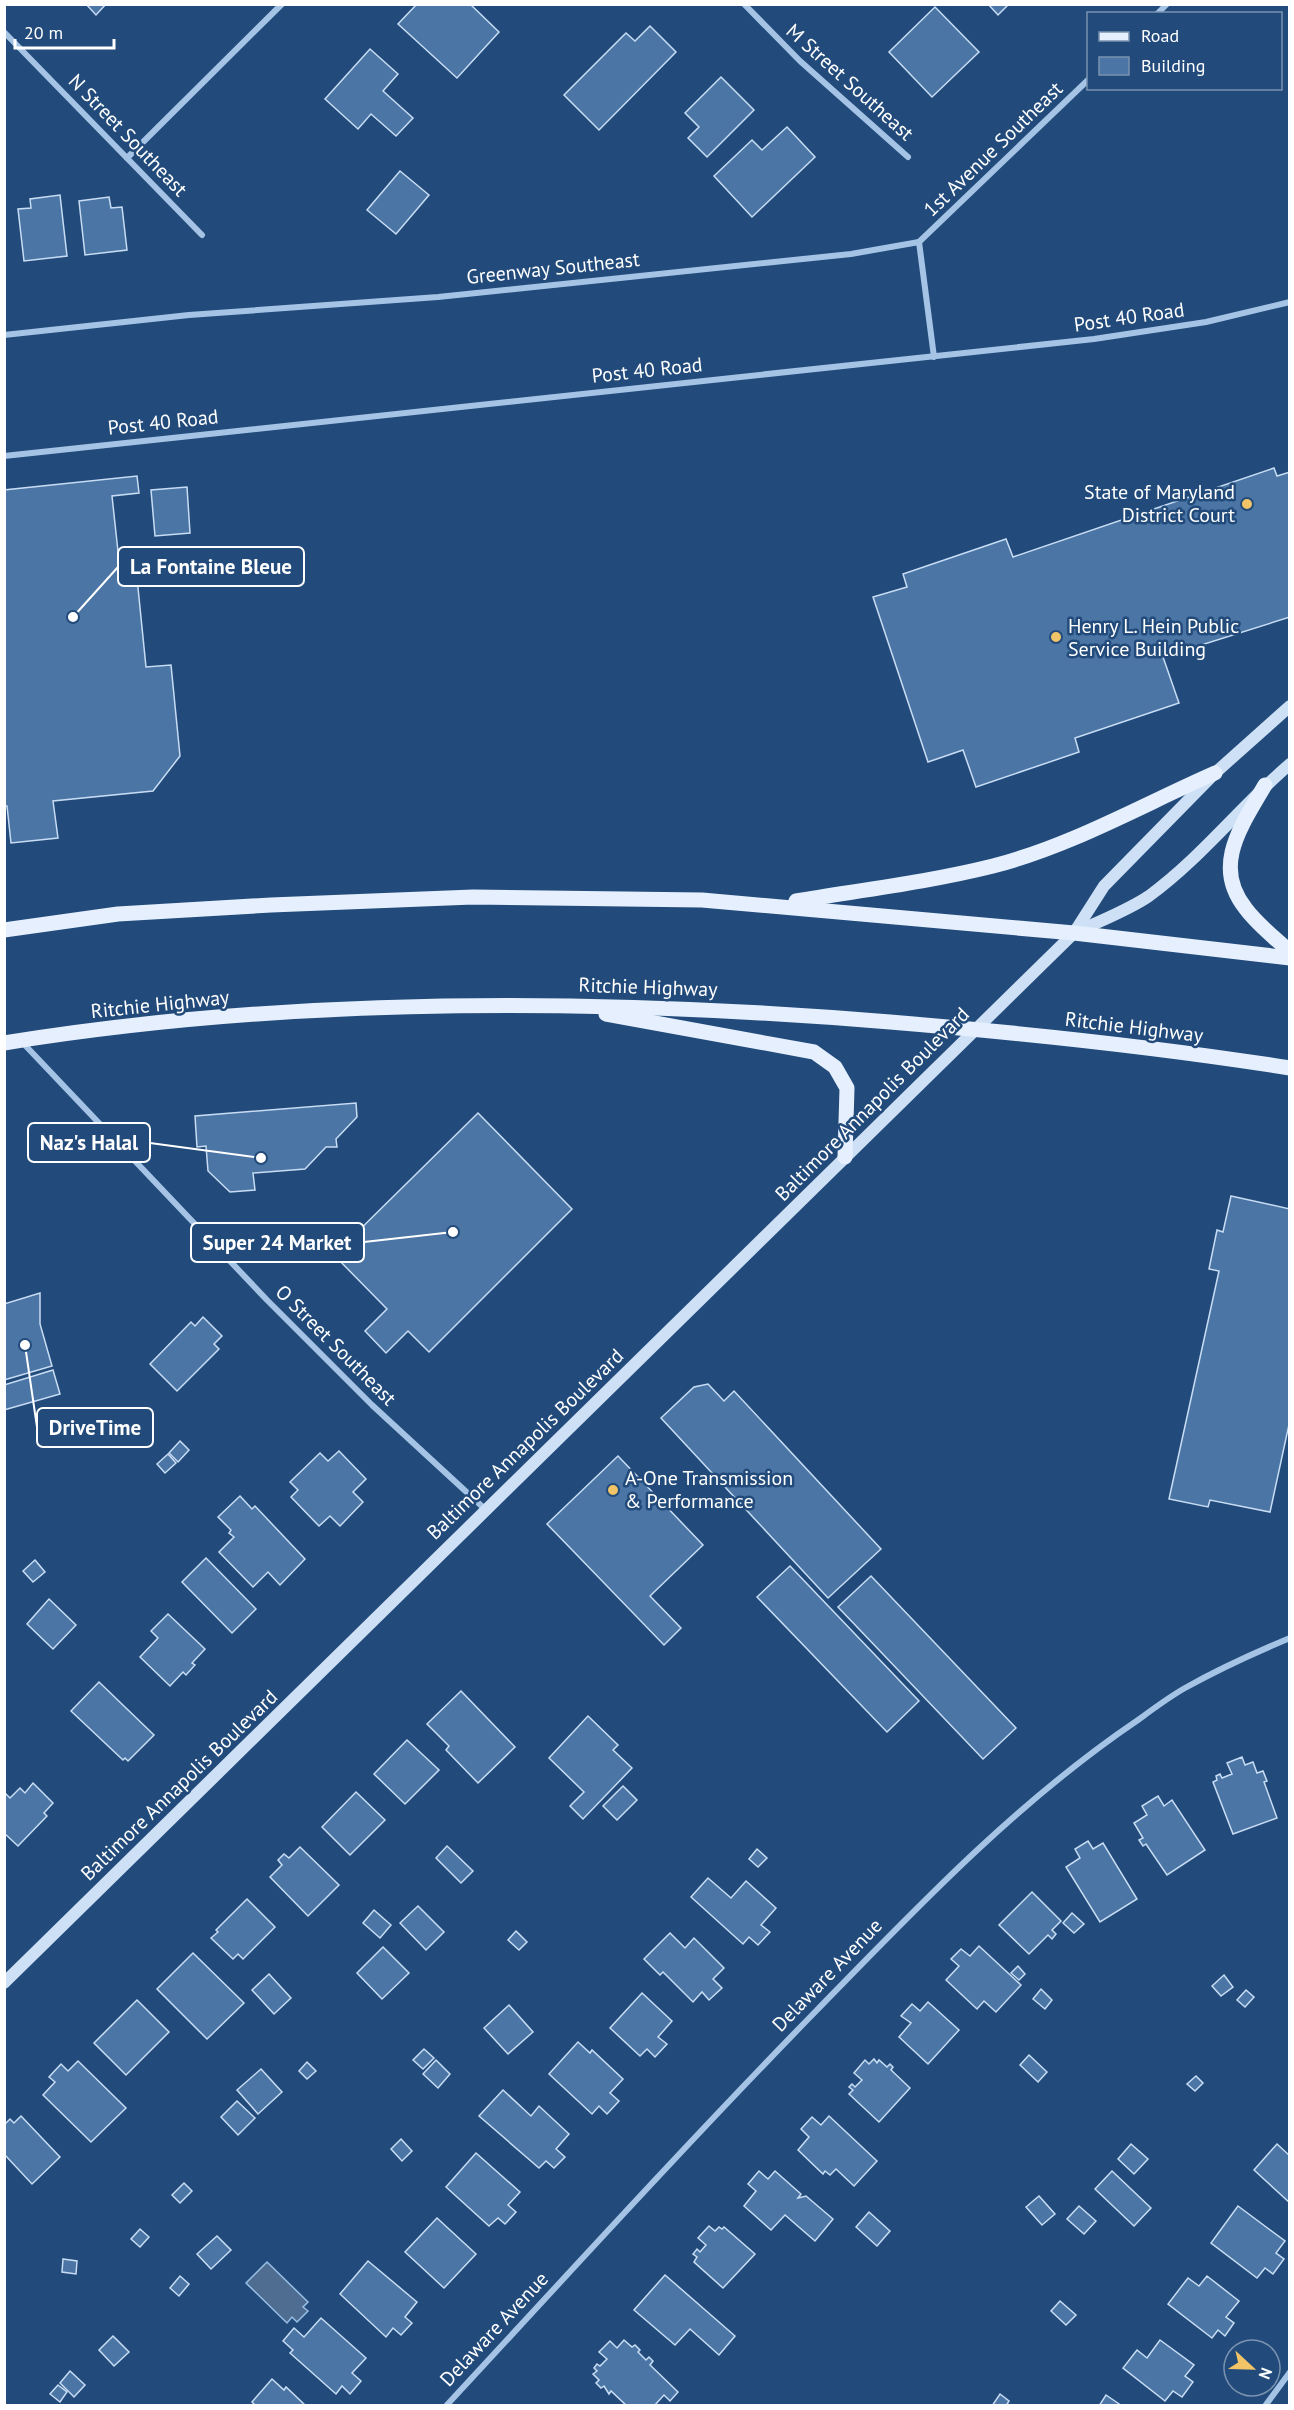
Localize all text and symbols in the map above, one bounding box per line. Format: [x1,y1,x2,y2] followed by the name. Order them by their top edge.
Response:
[15,12,114,50] scale bar
[1087,12,1282,90] legend
[781,18,919,146] street label: M Street Southeast
[24,21,63,44] text: 20 m
[1141,24,1179,47] text: Road
[1141,54,1205,77] text: Building
[63,68,193,202] street label: N Street Southeast
[918,76,1068,222] street label: 1st Avenue Southeast
[465,246,641,290] street label: Greenway Southeast
[1072,296,1186,338] street label: Post 40 Road
[590,351,704,389] street label: Post 40 Road
[106,403,220,441] street label: Post 40 Road
[1084,479,1235,528] place label: State of Maryland District Court
[1240,497,1254,511] marker: State of Maryland District Court
[118,547,304,586] callout: La Fontaine Bleue
[130,553,292,580] text: La Fontaine Bleue
[1068,613,1239,662] place label: Henry L. Hein Public Service Building
[1049,630,1063,644] marker: Henry L. Hein Public Service Building
[578,972,719,1002] street label: Ritchie Highway
[89,984,231,1024] street label: Ritchie Highway
[769,1001,975,1207] street label: Baltimore Annapolis Boulevard
[1063,1006,1205,1048] street label: Ritchie Highway
[28,1123,150,1162] callout: Naz's Halal
[40,1129,139,1156] text: Naz's Halal
[191,1223,364,1262] callout: Super 24 Market
[203,1229,352,1256] text: Super 24 Market
[270,1279,402,1411] street label: O Street Southeast
[421,1343,629,1545] street label: Baltimore Annapolis Boulevard
[37,1408,153,1447] callout: DriveTime
[49,1414,141,1441] text: DriveTime
[625,1465,793,1514] place label: A-One Transmission & Performance
[606,1483,620,1497] marker: A-One Transmission & Performance
[75,1684,283,1886] street label: Baltimore Annapolis Boulevard
[766,1913,888,2037] street label: Delaware Avenue
[434,2266,554,2392] street label: Delaware Avenue
[1222,2338,1282,2398] north arrow
[1255,2365,1277,2382] text: N

